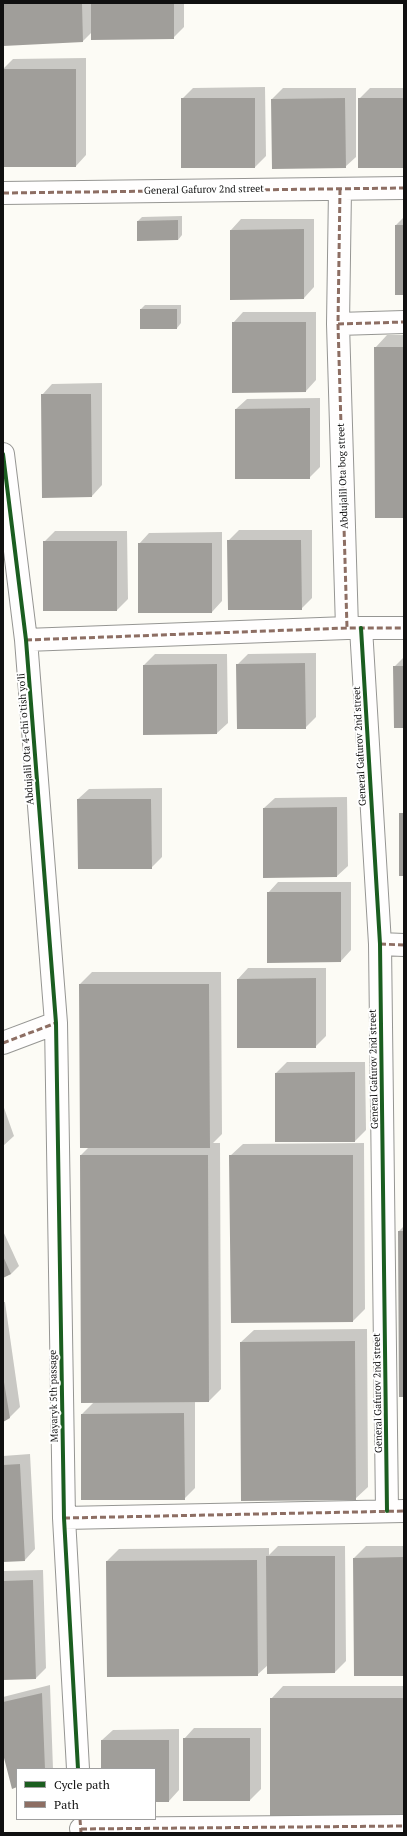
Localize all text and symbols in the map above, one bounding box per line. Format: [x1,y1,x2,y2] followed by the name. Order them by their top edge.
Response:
[144,183,264,197] street label: General Gafurov 2nd street
[335,423,351,529] street label: Abdujalil Ota bog street
[15,673,37,805] street label: Abdujalil Ota 4-chi o'tish yo'li
[351,686,369,806] street label: General Gafurov 2nd street
[367,1009,381,1129] street label: General Gafurov 2nd street
[371,1333,385,1453] street label: General Gafurov 2nd street
[47,1350,61,1442] street label: Mayaryk 5th passage
[16,1768,156,1820] legend
[54,1777,110,1792] text: Cycle path
[54,1797,79,1812] text: Path

